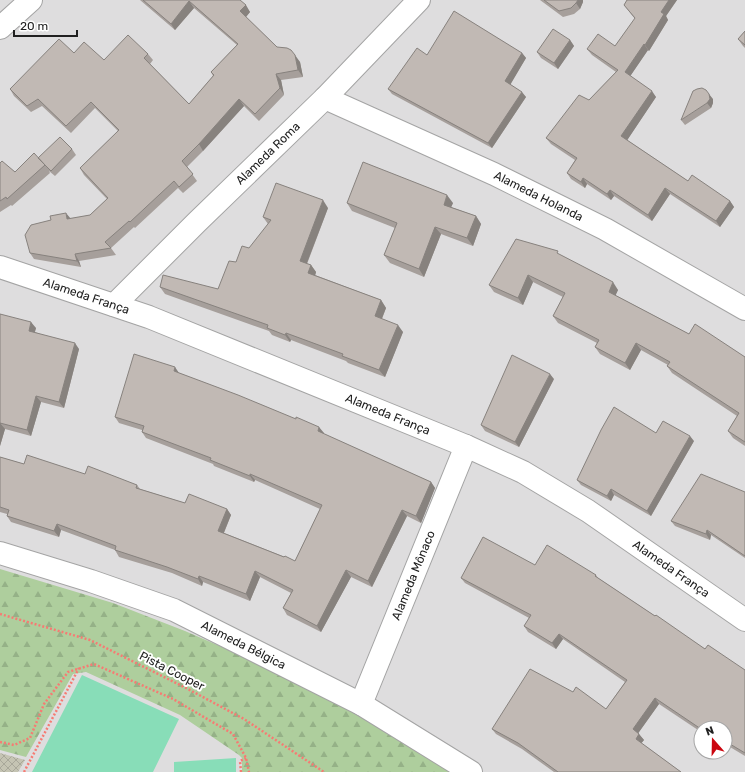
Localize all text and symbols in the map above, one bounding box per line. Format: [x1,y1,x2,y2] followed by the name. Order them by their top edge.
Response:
[14,12,77,38] scale bar
[20,19,48,33] text: 20 m
[233,119,303,188] street label: Alameda Roma
[492,168,585,224] street label: Alameda Holanda
[41,275,131,317] street label: Alameda França
[343,391,432,438] street label: Alameda França
[389,528,438,622] street label: Alameda Mônaco
[630,537,712,600] street label: Alameda França
[199,618,288,672] street label: Alameda Bélgica
[137,649,207,694] street label: Pista Cooper
[693,720,733,760] north arrow
[704,724,716,739] text: N

